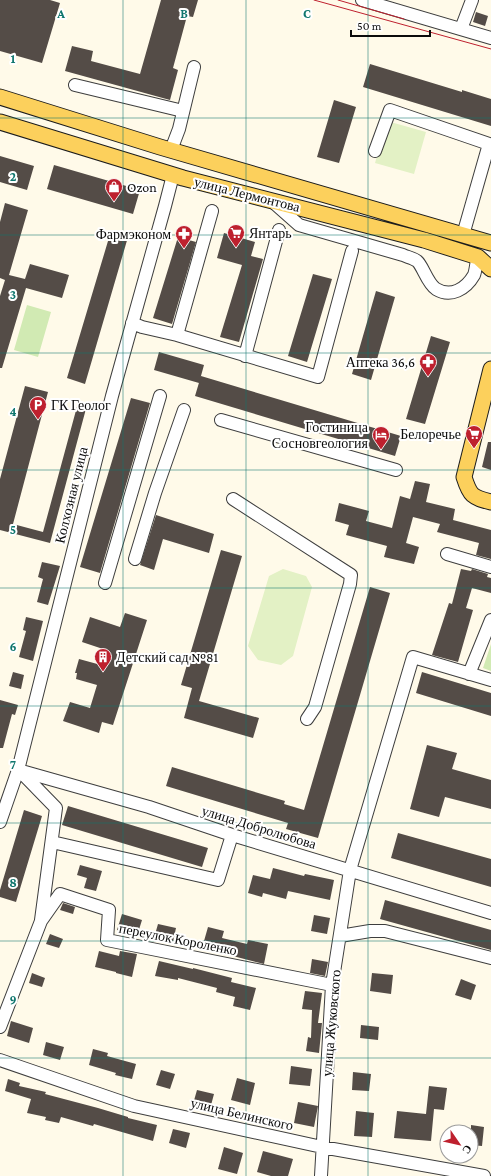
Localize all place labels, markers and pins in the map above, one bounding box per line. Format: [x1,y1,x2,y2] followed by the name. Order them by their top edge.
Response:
[104,177,124,202] shop icon: Ozon
[127,179,157,195] place label: Ozon
[226,223,246,248] supermarket icon: Янтарь
[174,224,194,249] pharmacy icon: Фармэконом
[249,225,292,241] place label: Янтарь
[96,226,171,242] place label: Фармэконом
[418,352,438,377] pharmacy icon: Аптека 36,6
[346,354,415,370] place label: Аптека 36,6
[28,395,48,420] parking icon: ГК Геолог
[51,397,111,413] place label: ГК Геолог
[272,419,369,451] place label: Гостиница Сосновгеология
[464,424,484,449] supermarket icon: Белоречье
[371,425,391,450] hotel icon: Гостиница Сосновгеология
[400,426,461,442] place label: Белоречье
[93,647,113,672] building icon: Детский сад №81
[116,649,218,665] place label: Детский сад №81

